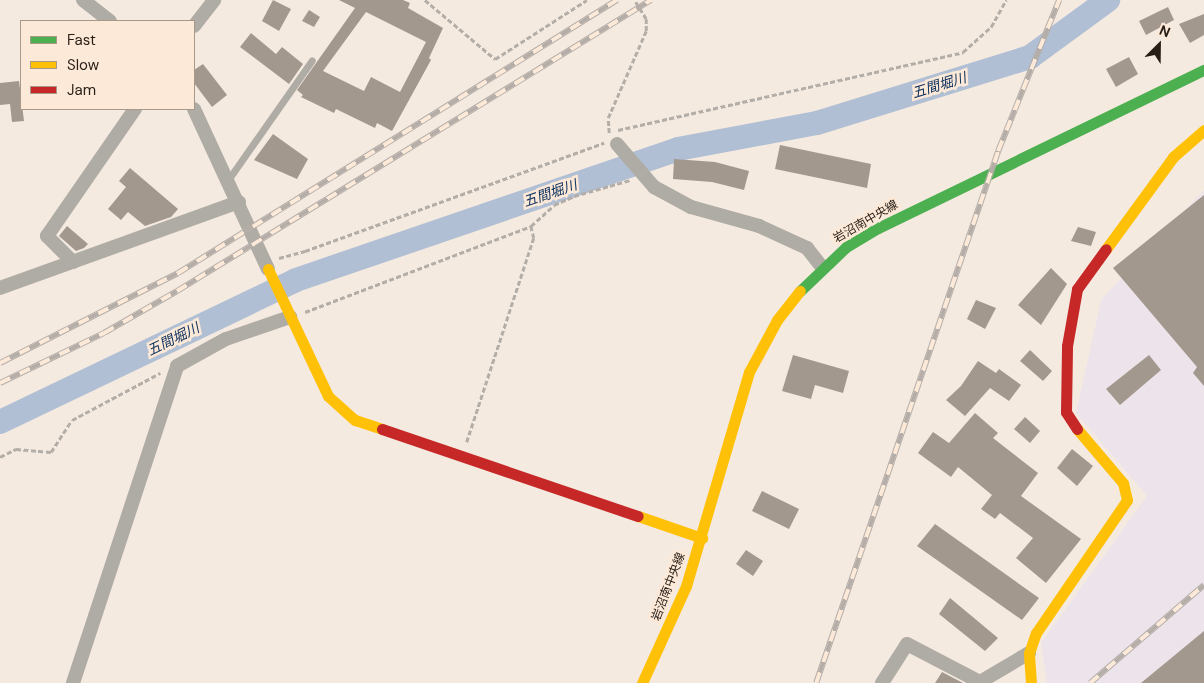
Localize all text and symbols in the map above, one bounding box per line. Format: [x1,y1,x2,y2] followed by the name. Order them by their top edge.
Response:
[20,20,195,110] legend
[1134,20,1184,70] north arrow
[1157,21,1173,41] text: N
[67,30,96,50] text: Fast
[67,55,99,75] text: Slow
[910,69,968,101] water label: 五間堀川
[67,80,96,100] text: Jam
[521,176,579,210] water label: 五間堀川
[831,198,901,246] street label: 岩沼南中央線
[144,319,202,359] water label: 五間堀川
[649,551,689,623] street label: 岩沼南中央線

